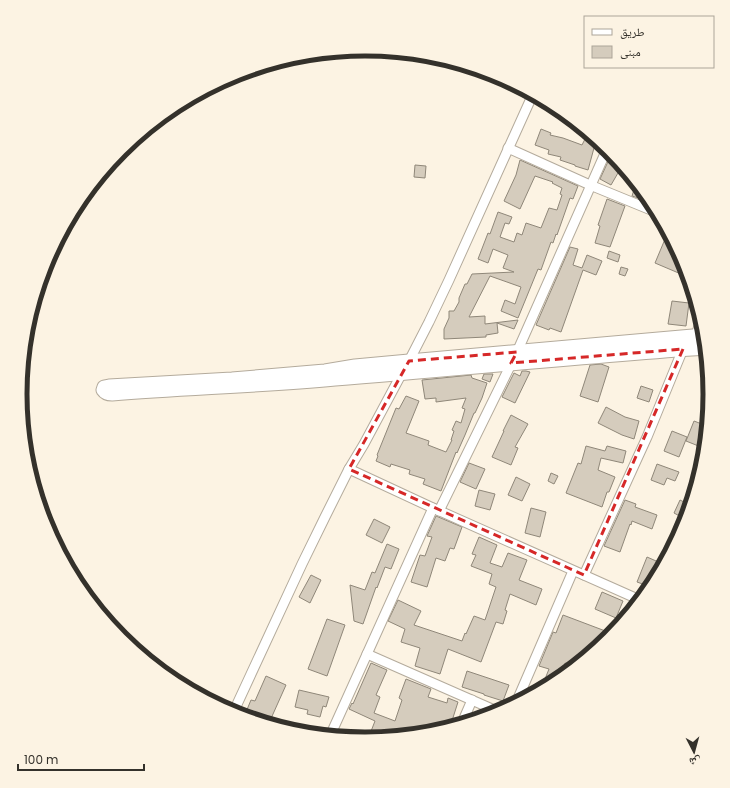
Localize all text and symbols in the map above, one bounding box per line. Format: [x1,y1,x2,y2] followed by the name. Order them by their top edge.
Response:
[584,16,714,68] legend
[620,23,645,40] text: طريق
[620,43,641,60] text: مبنى
[674,732,714,772] north arrow
[18,746,144,772] scale bar
[24,751,58,768] text: 100 m
[688,753,702,771] text: ش

